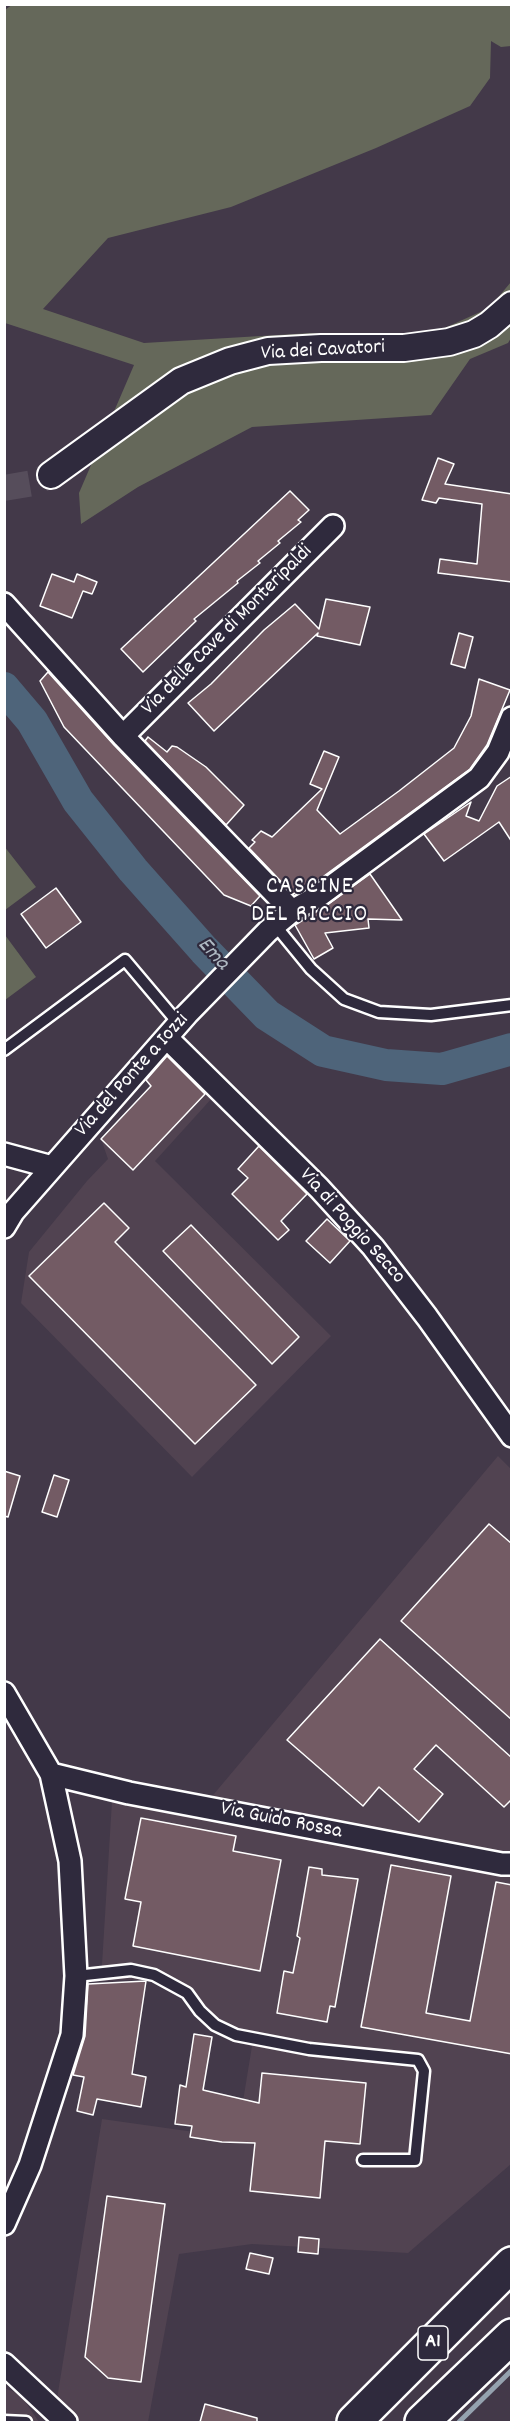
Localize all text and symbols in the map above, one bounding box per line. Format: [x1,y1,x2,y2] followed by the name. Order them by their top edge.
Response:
[260,336,386,368] street label: Via dei Cavatori
[137,540,319,722] street label: Via delle Cave di Monteripaldi
[251,875,369,931] district label: CASCINE DEL RICCIO
[190,933,234,977] water label: Ema
[71,1009,195,1143] street label: Via del Ponte a Iozzi
[292,1164,410,1290] street label: Via di Poggio Secco
[218,1798,344,1846] street label: Via Guido Rossa
[418,2326,448,2360] road number: A1

